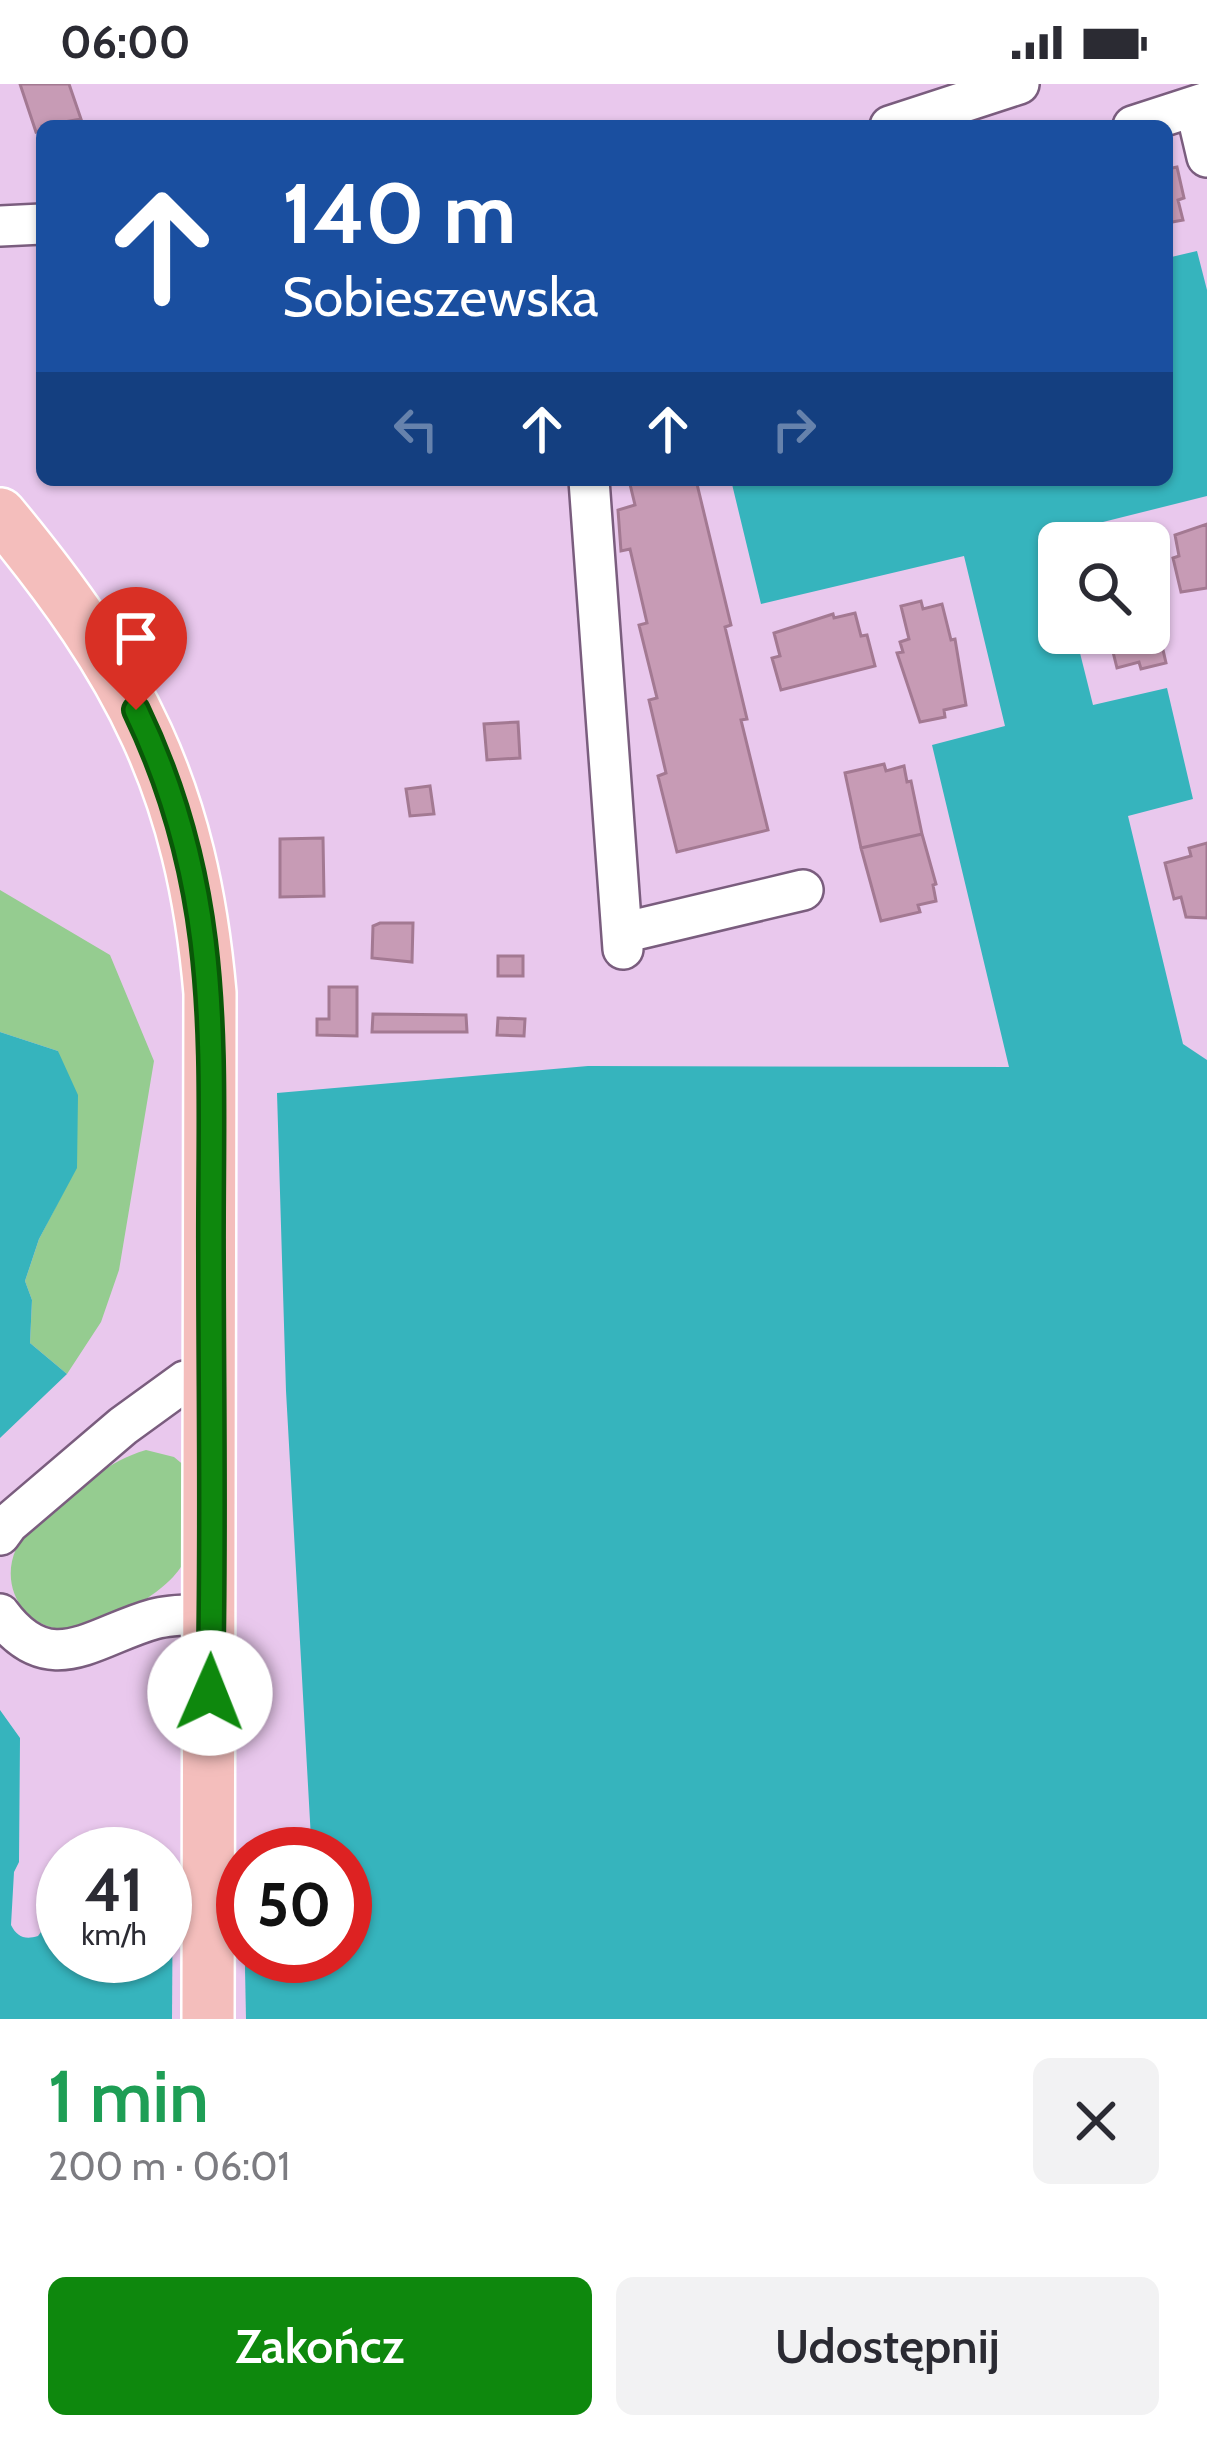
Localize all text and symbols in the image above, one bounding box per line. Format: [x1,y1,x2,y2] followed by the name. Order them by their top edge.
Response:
[60,15,191,69] text: 06:00
[282,162,516,264] text: 140 m
[84,168,240,324] icon: ahead
[282,264,599,330] text: Sobieszewska
[383,396,449,462] icon: left
[509,396,575,462] icon: ahead
[635,396,701,462] icon: ahead
[761,396,827,462] icon: right
[1038,522,1170,654] map controls
[1038,522,1170,654] button: search
[85,587,187,710] pin
[103,605,169,671] icon: arrive
[147,1630,273,1756] position arrow
[216,1827,372,1983] speed limit sign: 50
[85,1853,143,1926] text: 41
[81,1916,147,1953] text: km/h
[48,2053,209,2140] text: 1 min
[1033,2058,1159,2184] button: close
[48,2142,290,2190] text: 200 m · 06:01
[48,2277,592,2415] button: Zakończ
[616,2277,1159,2415] button: Udostępnij

